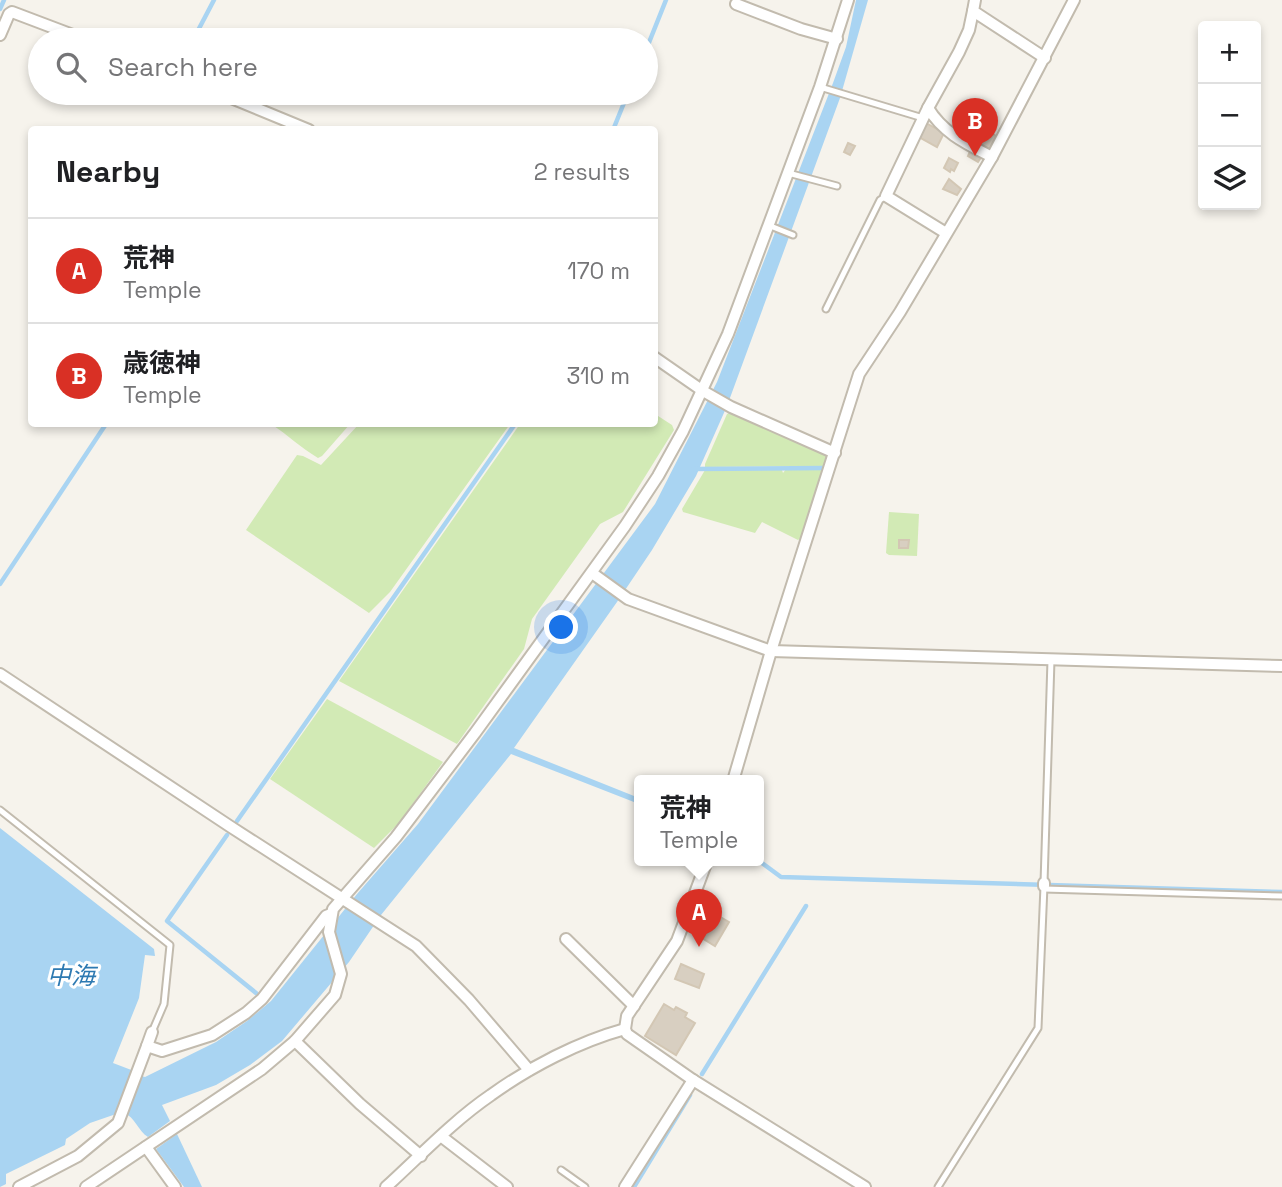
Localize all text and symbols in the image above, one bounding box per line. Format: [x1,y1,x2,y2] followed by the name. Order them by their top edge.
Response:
[1198,21,1261,210] map controls
[1198,21,1261,84] button: +
[28,28,658,105] search box
[52,48,90,86] icon: search
[108,50,258,84] text: Search here
[1198,84,1261,147] button: −
[952,98,998,156] pin: B
[1198,147,1261,210] button: layers
[56,152,160,191] text: Nearby
[534,157,630,187] text: 2 results
[123,241,175,275] text: 荒神
[72,256,86,286] text: A
[567,256,630,286] text: 170 m
[123,275,202,305] text: Temple
[123,346,201,380] text: 歳徳神
[71,361,87,391] text: B
[566,361,630,391] text: 310 m
[123,380,202,410] text: Temple
[544,610,578,644] your location
[634,775,764,866] popup
[660,791,712,825] text: 荒神
[660,825,738,855] text: Temple
[676,889,722,947] pin: A
[47,960,99,991] water label: 中海

